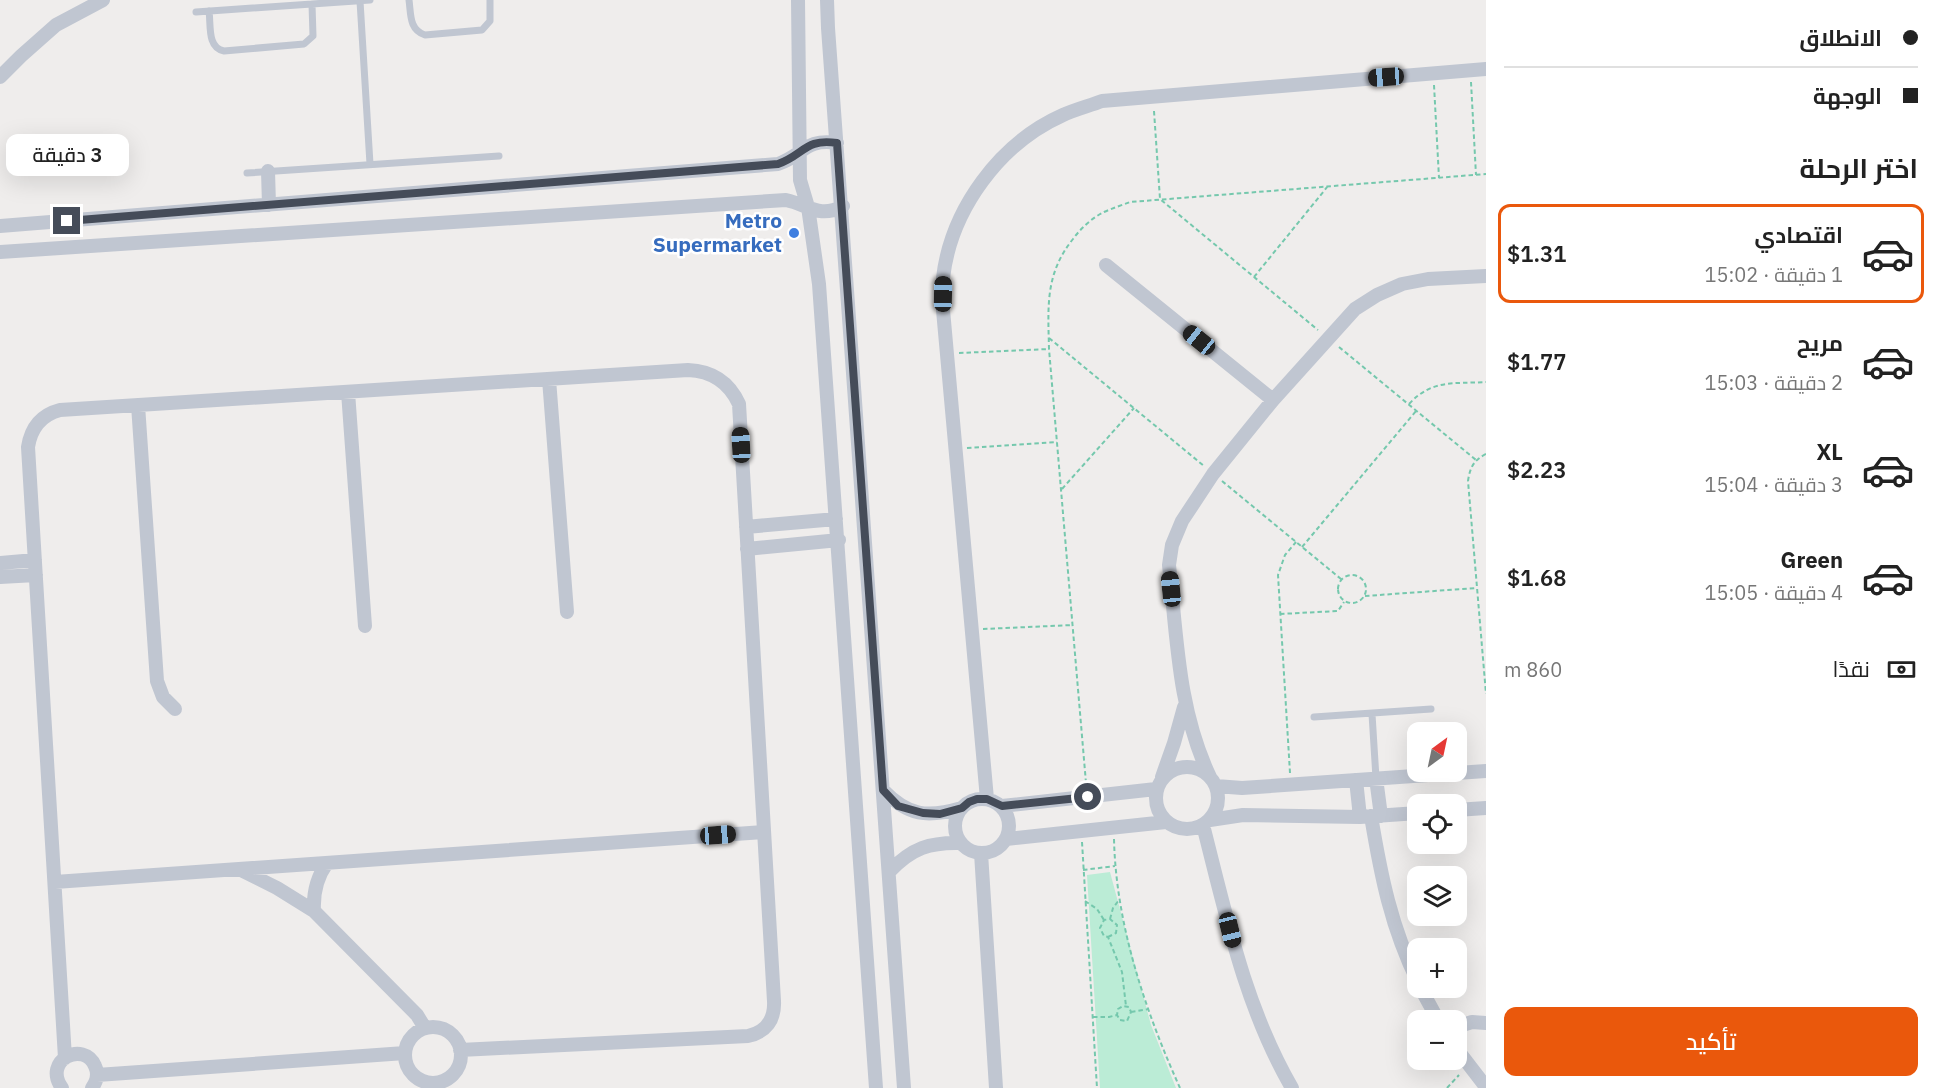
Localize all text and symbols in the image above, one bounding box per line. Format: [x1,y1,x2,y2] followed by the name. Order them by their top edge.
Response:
[1799,23,1882,52] text: الانطلاق
[1367,67,1405,87] car
[1813,81,1882,110] text: الوجهة
[5,134,128,176] callout: 3 دقيقة
[33,141,102,168] text: 3 دقيقة
[1799,150,1918,185] text: اختر الرحلة
[653,206,782,258] place label: Metro Supermarket
[53,207,80,234] route end
[1754,220,1843,249] text: اقتصادي
[787,226,801,240] marker: Metro Supermarket
[1861,227,1915,281] icon: car
[1507,239,1566,268] text: $1.31
[1704,261,1843,288] text: 1 دقيقة · 15:02
[934,276,952,312] car
[1179,322,1219,358] car
[1797,328,1843,357] text: مريح
[1861,335,1915,389] icon: car
[1507,347,1566,376] text: $1.77
[1704,369,1843,396] text: 2 دقيقة · 15:03
[731,427,751,463] car
[1817,437,1843,466] text: XL
[1861,443,1915,497] icon: car
[1507,455,1566,484] text: $2.23
[1704,471,1843,498] text: 3 دقيقة · 15:04
[1781,545,1843,574] text: Green
[1861,551,1915,605] icon: car
[1507,563,1566,592] text: $1.68
[1160,570,1182,608] car
[1704,579,1843,606] text: 4 دقيقة · 15:05
[1885,653,1918,686] icon: cash
[1832,654,1870,683] text: نقدًا
[1504,656,1562,683] text: 860 m
[1407,722,1467,782] north arrow
[1407,722,1467,1070] map controls
[1074,783,1101,810] route start
[1407,794,1467,854] button: locate
[699,825,737,845] car
[1407,866,1467,926] button: layers
[1217,910,1243,950] car
[1407,938,1467,998] button: +
[1504,1007,1918,1076] button: تأكيد
[1407,1010,1467,1070] button: −

